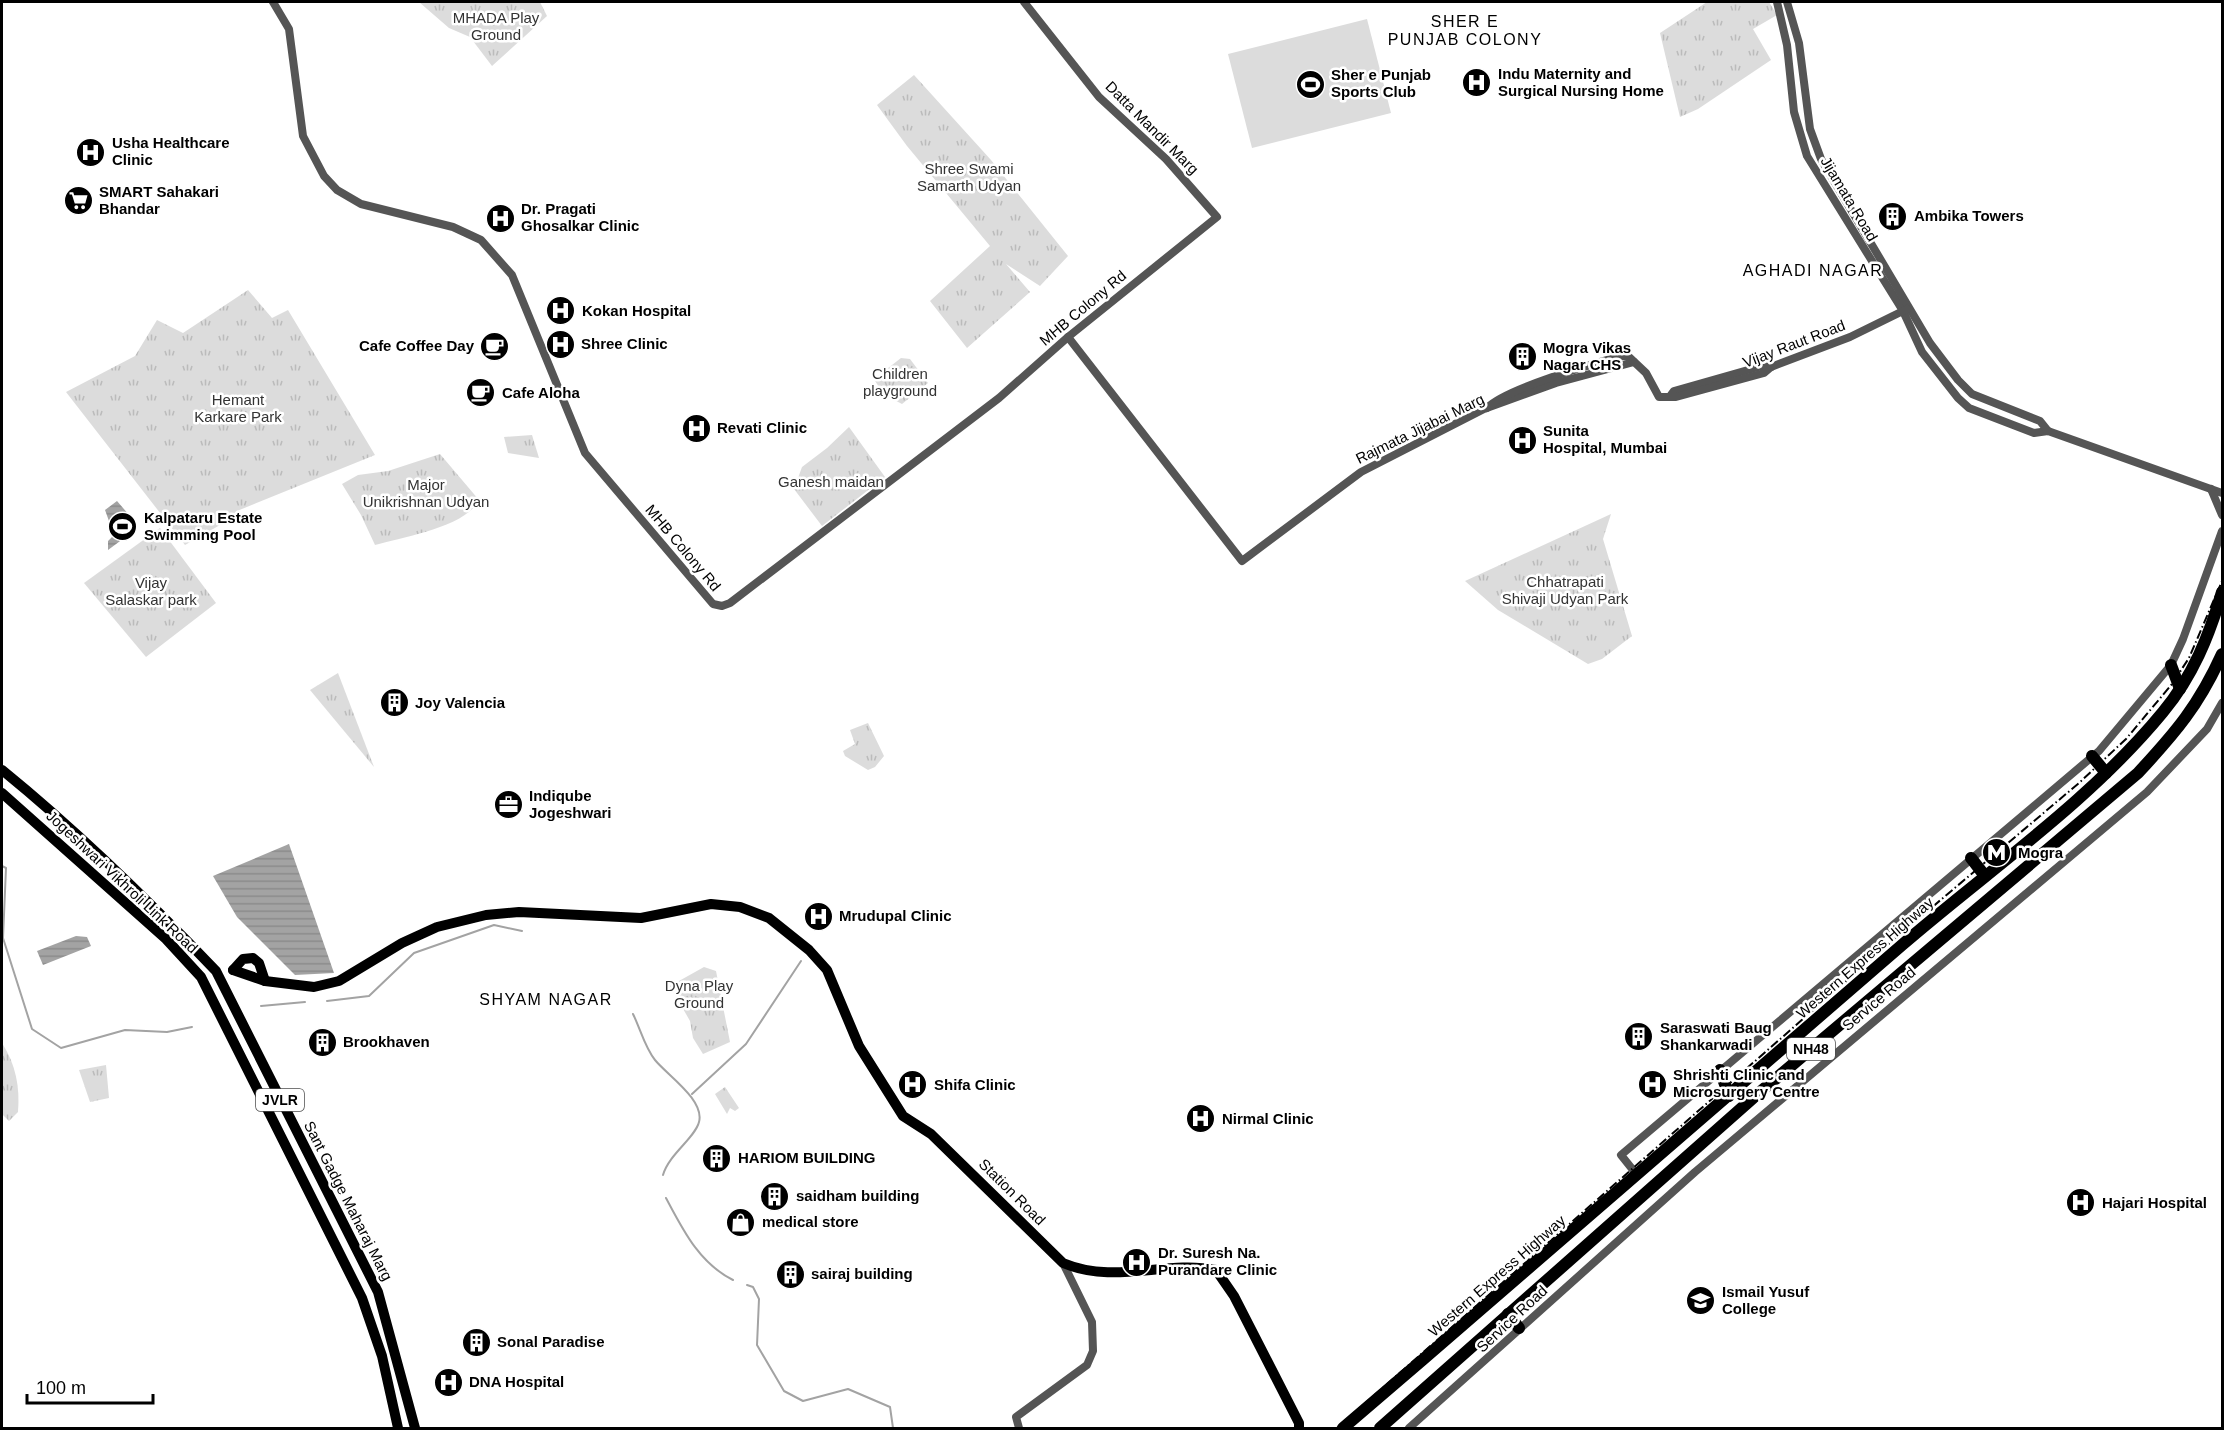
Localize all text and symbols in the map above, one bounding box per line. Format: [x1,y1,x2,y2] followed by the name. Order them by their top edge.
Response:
[453,9,540,43] park label: MHADA Play Ground
[1388,13,1542,48] district label: SHER E PUNJAB COLONY
[1498,65,1664,99] place label: Indu Maternity and Surgical Nursing Home
[1331,66,1431,100] place label: Sher e Punjab Sports Club
[1461,67,1493,99] hospital icon: Indu Maternity and Surgical Nursing Home
[1294,68,1326,100] sports icon: Sher e Punjab Sports Club
[1102,78,1202,178] street label: Datta Mandir Marg
[112,134,230,168] place label: Usha Healthcare Clinic
[75,136,107,168] hospital icon: Usha Healthcare Clinic
[1817,153,1881,244] street label: Jijamata Road
[917,160,1021,194] park label: Shree Swami Samarth Udyan
[99,183,219,217] place label: SMART Sahakari Bhandar
[62,185,94,217] supermarket icon: SMART Sahakari Bhandar
[521,200,639,234] place label: Dr. Pragati Ghosalkar Clinic
[1877,200,1909,232] building icon: Ambika Towers
[484,202,516,234] hospital icon: Dr. Pragati Ghosalkar Clinic
[1914,207,2024,224] place label: Ambika Towers
[1743,262,1883,279] district label: AGHADI NAGAR
[1036,267,1129,349] street label: MHB Colony Rd
[545,295,577,327] hospital icon: Kokan Hospital
[582,302,691,319] place label: Kokan Hospital
[1740,316,1847,371] street label: Vijay Raut Road
[544,328,576,360] hospital icon: Shree Clinic
[479,330,511,362] cafe icon: Cafe Coffee Day
[581,335,668,352] place label: Shree Clinic
[359,337,475,354] place label: Cafe Coffee Day
[1543,339,1631,373] place label: Mogra Vikas Nagar CHS
[1506,341,1538,373] building icon: Mogra Vikas Nagar CHS
[863,365,937,399] park label: Children playground
[465,377,497,409] cafe icon: Cafe Aloha
[502,384,580,401] place label: Cafe Aloha
[1353,390,1487,467] street label: Rajmata Jijabai Marg
[194,391,282,425] park label: Hemant Karkare Park
[680,412,712,444] hospital icon: Revati Clinic
[717,419,807,436] place label: Revati Clinic
[1543,422,1667,456] place label: Sunita Hospital, Mumbai
[1506,424,1538,456] hospital icon: Sunita Hospital, Mumbai
[778,473,884,490] park label: Ganesh maidan
[363,476,489,510] park label: Major Unikrishnan Udyan
[642,501,724,594] street label: MHB Colony Rd
[144,509,262,543] place label: Kalpataru Estate Swimming Pool
[107,511,139,543] sports icon: Kalpataru Estate Swimming Pool
[1502,573,1629,607] park label: Chhatrapati Shivaji Udyan Park
[105,574,197,608] park label: Vijay Salaskar park
[378,687,410,719] building icon: Joy Valencia
[415,694,506,711] place label: Joy Valencia
[529,787,612,821] place label: Indiqube Jogeshwari
[492,789,524,821] office icon: Indiqube Jogeshwari
[43,807,202,956] street label: Jogeshwari Vikhroli Link Road
[1981,837,2013,869] metro station icon: Mogra
[2018,844,2064,861] place label: Mogra
[1793,893,1937,1022] street label: Western Express Highway
[802,900,834,932] hospital icon: Mrudupal Clinic
[839,907,952,924] place label: Mrudupal Clinic
[1839,963,1919,1034] street label: Service Road
[665,977,734,1011] park label: Dyna Play Ground
[479,991,613,1008] district label: SHYAM NAGAR
[1660,1019,1772,1053] place label: Saraswati Baug Shankarwadi
[1623,1021,1655,1053] building icon: Saraswati Baug Shankarwadi
[306,1026,338,1058] building icon: Brookhaven
[343,1033,430,1050] place label: Brookhaven
[1787,1038,1835,1060] road number: NH48
[1673,1066,1820,1100] place label: Shrishti Clinic and Microsurgery Centre
[1636,1068,1668,1100] hospital icon: Shrishti Clinic and Microsurgery Centre
[897,1069,929,1101] hospital icon: Shifa Clinic
[934,1076,1016,1093] place label: Shifa Clinic
[256,1089,304,1111] road number: JVLR
[1185,1103,1217,1135] hospital icon: Nirmal Clinic
[1222,1110,1314,1127] place label: Nirmal Clinic
[301,1118,396,1283] street label: Sant Gadge Maharaj Marg
[701,1142,733,1174] building icon: HARIOM BUILDING
[738,1149,876,1166] place label: HARIOM BUILDING
[976,1155,1049,1228] street label: Station Road
[759,1180,791,1212] building icon: saidham building
[796,1187,919,1204] place label: saidham building
[2065,1187,2097,1219] hospital icon: Hajari Hospital
[2102,1194,2207,1211] place label: Hajari Hospital
[725,1206,757,1238] shop icon: medical store
[1425,1211,1569,1340] street label: Western Express Highway
[762,1213,859,1230] place label: medical store
[1158,1244,1277,1278] place label: Dr. Suresh Na. Purandare Clinic
[1121,1246,1153,1278] hospital icon: Dr. Suresh Na. Purandare Clinic
[774,1258,806,1290] building icon: sairaj building
[811,1265,913,1282] place label: sairaj building
[1473,1282,1550,1356] street label: Service Road
[1722,1283,1810,1317] place label: Ismail Yusuf College
[1685,1285,1717,1317] school or university icon: Ismail Yusuf College
[460,1326,492,1358] building icon: Sonal Paradise
[497,1333,605,1350] place label: Sonal Paradise
[432,1366,464,1398] hospital icon: DNA Hospital
[27,1367,153,1405] scale bar
[469,1373,564,1390] place label: DNA Hospital
[36,1378,86,1398] text: 100 m

